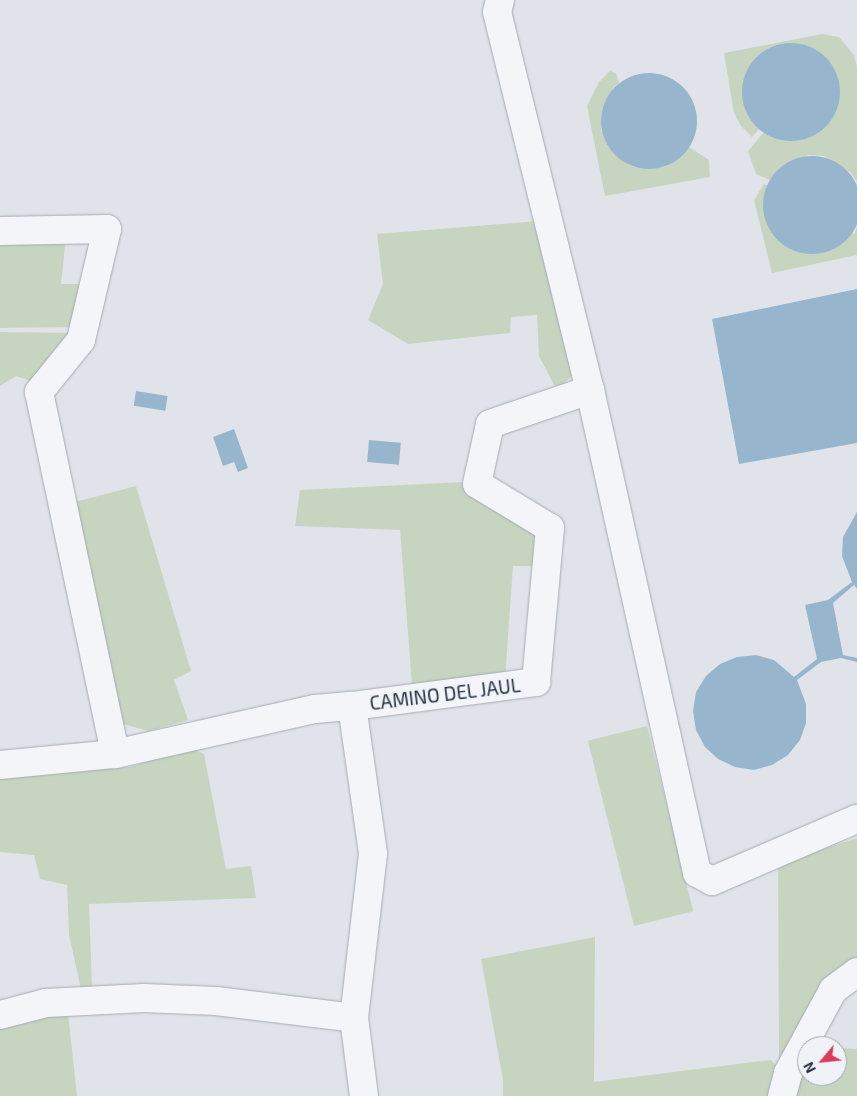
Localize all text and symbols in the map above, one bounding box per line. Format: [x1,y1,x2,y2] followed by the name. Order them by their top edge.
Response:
[368,673,522,715] street label: CAMINO DEL JAUL
[797,1036,847,1086] north arrow
[799,1059,819,1076] text: N

